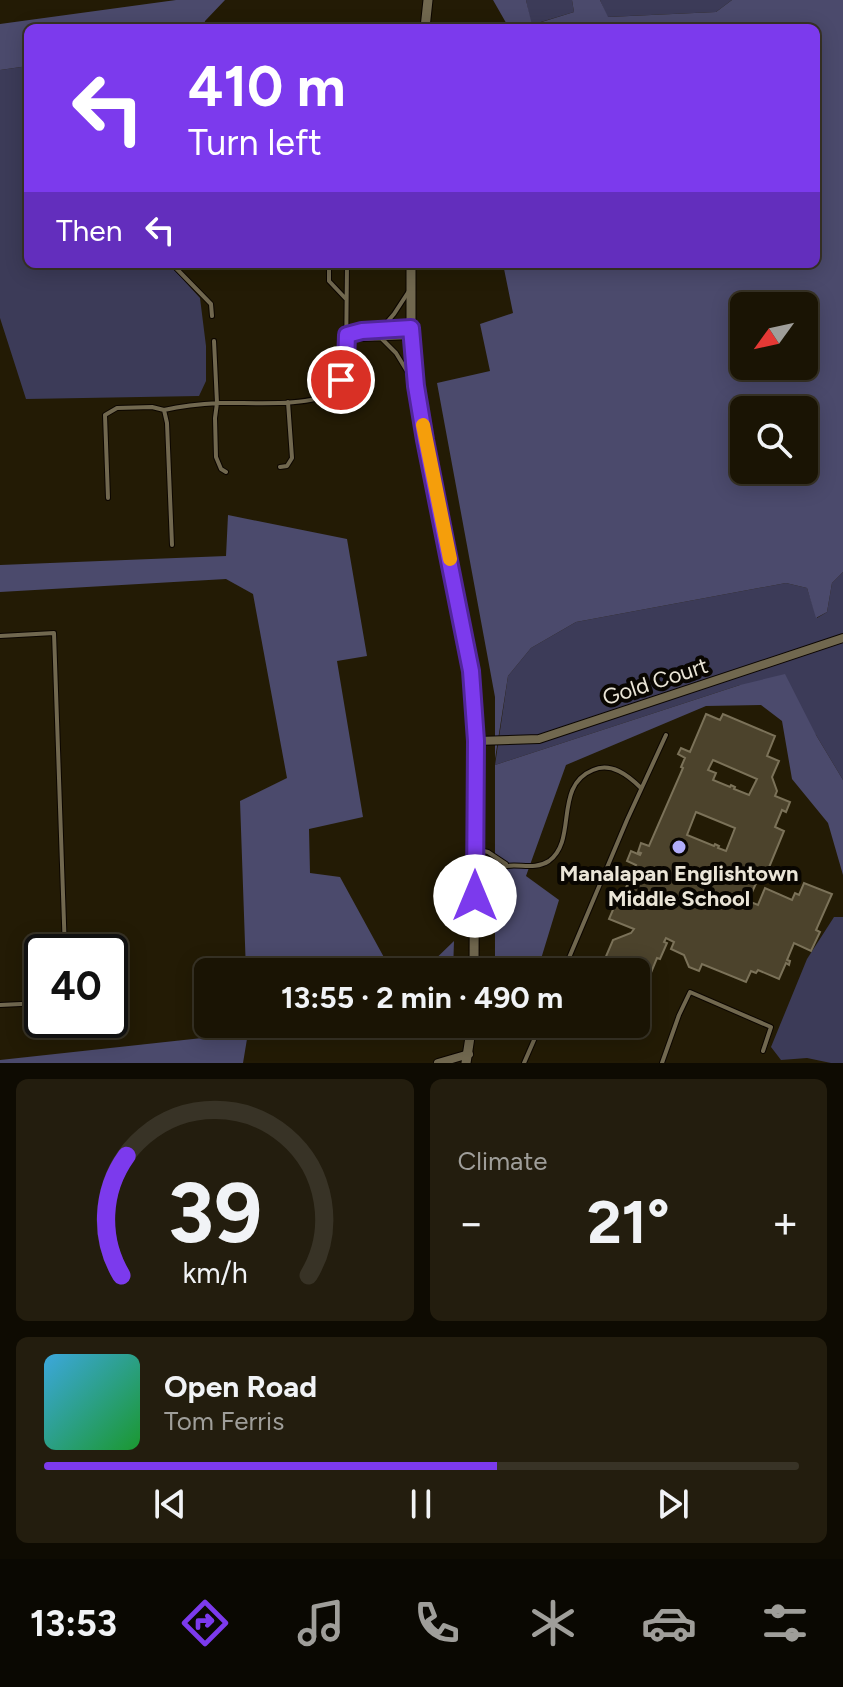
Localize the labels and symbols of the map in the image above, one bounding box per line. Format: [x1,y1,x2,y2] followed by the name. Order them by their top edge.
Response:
[730,292,818,380] north arrow
[307,346,375,414] pin
[599,652,711,711] street label: Gold Court
[670,838,688,856] marker: Manalapan Englishtown Middle School
[433,854,517,938] position arrow
[559,860,799,912] place label: Manalapan Englishtown Middle School
[24,934,128,1038] speed limit sign: 40

